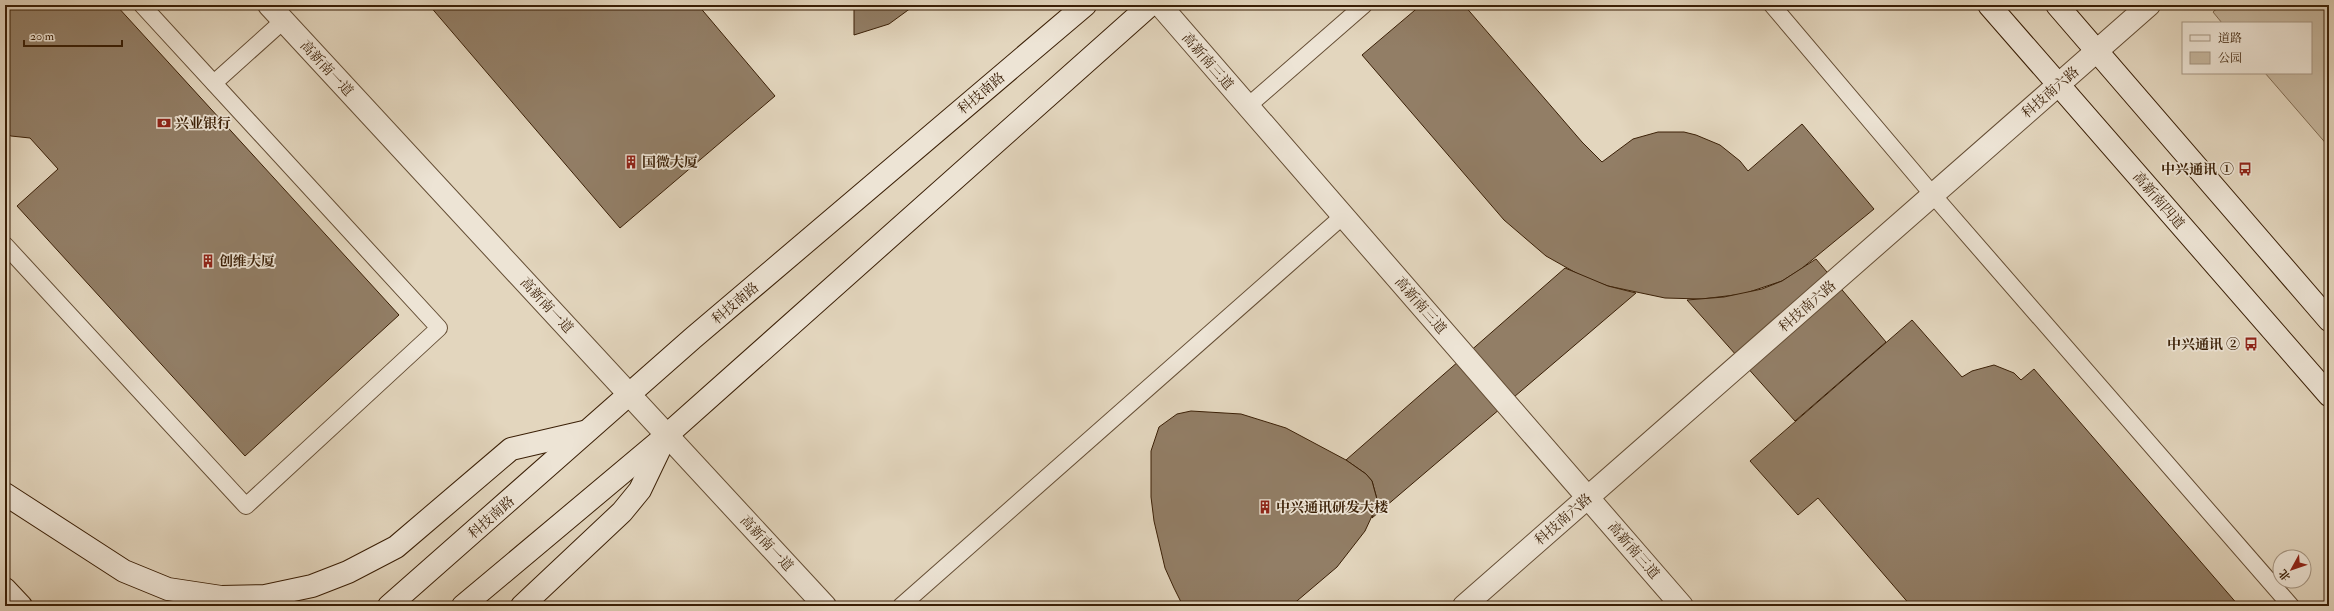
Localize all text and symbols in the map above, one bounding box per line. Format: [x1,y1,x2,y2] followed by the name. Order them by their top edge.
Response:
[24,22,122,48] scale bar
[2182,22,2312,74] legend
[30,29,55,44] text: 20 m
[1178,29,1237,93] street label: 高新南三道
[2218,31,2242,46] text: 道路
[297,37,357,100] street label: 高新南一道
[2218,51,2242,66] text: 公园
[2018,63,2082,122] street label: 科技南六路
[954,69,1008,118] street label: 科技南路
[156,115,172,131] bank icon: 兴业银行
[175,115,231,132] place label: 兴业银行
[623,154,639,170] building icon: 国微大厦
[642,154,698,171] place label: 国微大厦
[2161,161,2234,178] place label: 中兴通讯 ①
[2237,161,2253,177] bus stop icon: 中兴通讯 ①
[2129,168,2188,232] street label: 高新南四道
[200,253,216,269] building icon: 创维大厦
[219,253,275,270] place label: 创维大厦
[1391,273,1450,337] street label: 高新南三道
[517,274,577,337] street label: 高新南一道
[1775,277,1839,336] street label: 科技南六路
[708,279,762,328] street label: 科技南路
[2167,336,2240,353] place label: 中兴通讯 ②
[2243,336,2259,352] bus stop icon: 中兴通讯 ②
[1531,490,1595,549] street label: 科技南六路
[465,493,518,542] street label: 科技南路
[1257,499,1273,515] building icon: 中兴通讯研发大楼
[1276,499,1388,516] place label: 中兴通讯研发大楼
[737,512,797,575] street label: 高新南一道
[1604,518,1663,582] street label: 高新南三道
[2272,549,2312,589] north arrow
[2276,567,2293,583] text: 北

